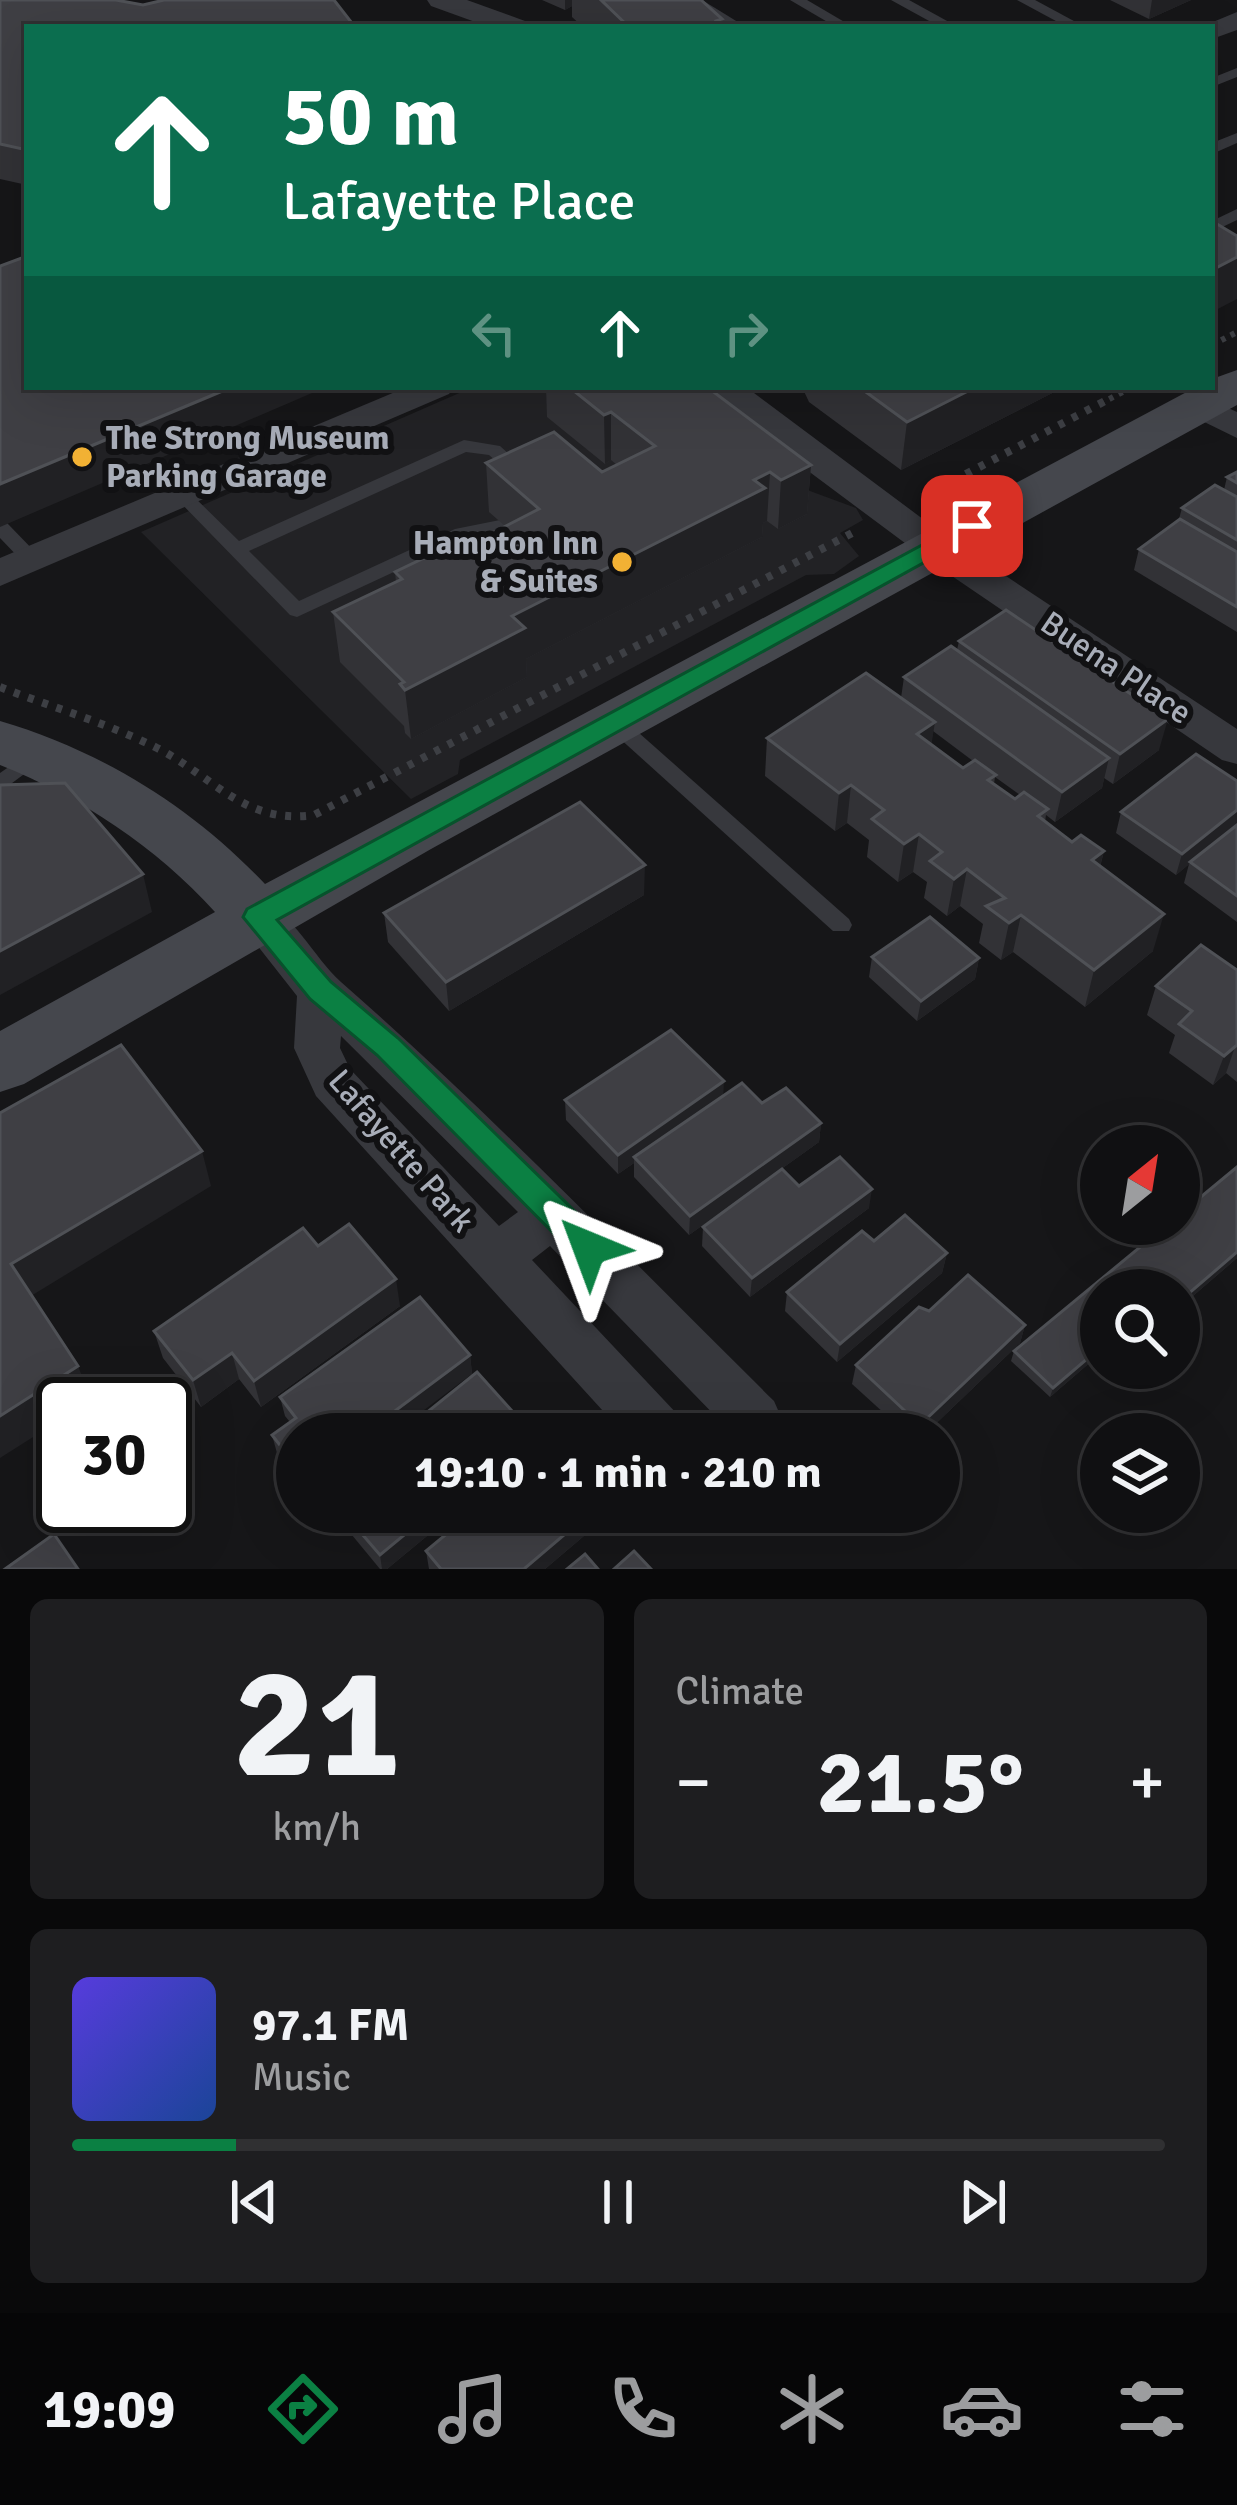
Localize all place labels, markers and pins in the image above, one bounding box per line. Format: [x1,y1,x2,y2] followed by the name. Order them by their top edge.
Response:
[106,418,389,497] place label: The Strong Museum Parking Garage
[69,444,95,470] marker: The Strong Museum Parking Garage
[921,475,1023,577] pin
[413,523,598,602] place label: Hampton Inn & Suites
[609,549,635,575] marker: Hampton Inn & Suites

